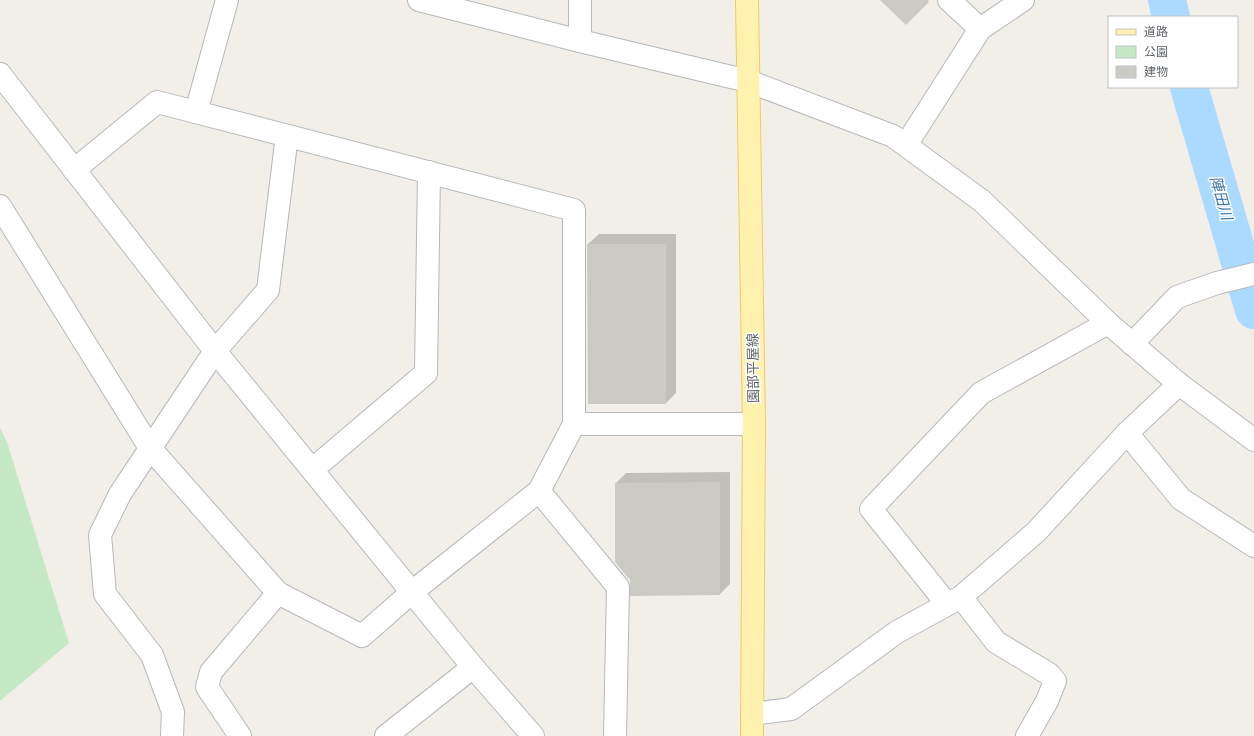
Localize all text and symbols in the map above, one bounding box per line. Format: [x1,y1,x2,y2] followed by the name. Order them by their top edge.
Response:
[1108,16,1238,88] legend
[1144,25,1168,39] text: 道路
[1144,45,1168,59] text: 公園
[1144,65,1168,79] text: 建物
[1206,174,1236,224] water label: 陣田川
[744,333,762,403] street label: 園部平屋線

